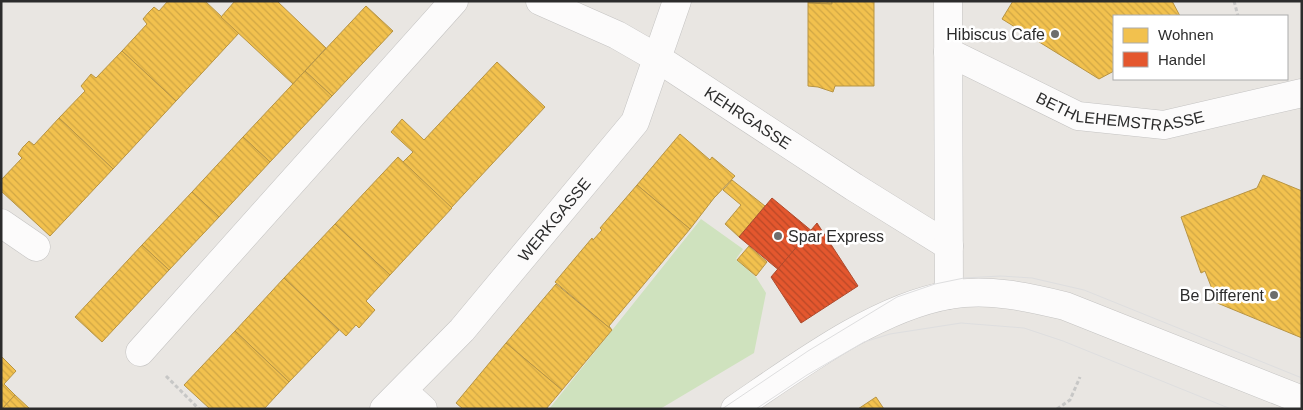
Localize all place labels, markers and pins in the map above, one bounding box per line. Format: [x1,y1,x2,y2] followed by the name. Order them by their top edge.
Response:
[946,26,1045,43] place label: Hibiscus Cafe
[1049,28,1061,40] marker: Hibiscus Cafe
[788,228,884,245] place label: Spar Express
[772,230,784,242] marker: Spar Express
[1180,287,1265,304] place label: Be Different
[1268,289,1280,301] marker: Be Different

